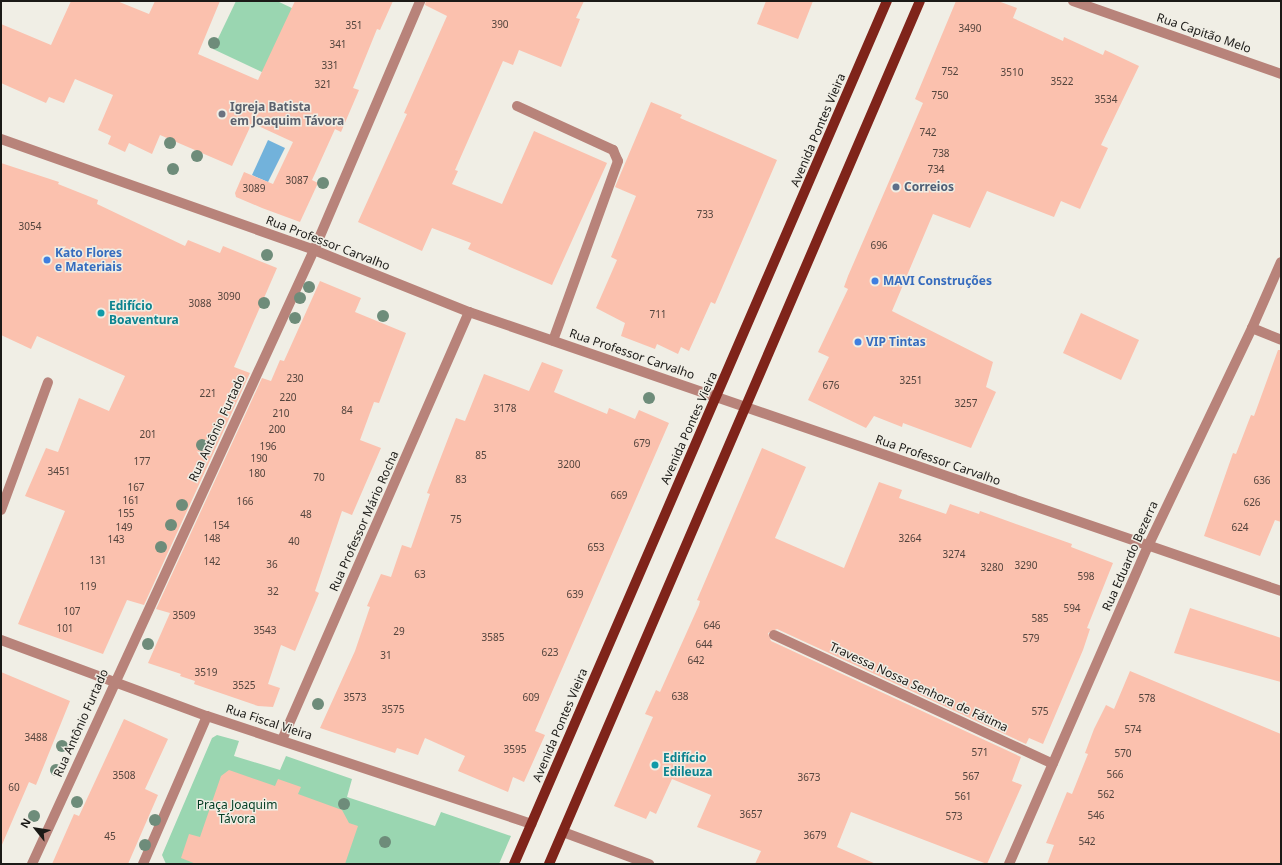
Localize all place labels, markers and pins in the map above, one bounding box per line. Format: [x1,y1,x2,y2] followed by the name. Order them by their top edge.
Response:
[230,100,344,128] place label: Igreja Batista em Joaquim Távora
[217,109,227,119] marker: Igreja Batista em Joaquim Távora
[904,180,954,194] place label: Correios
[891,182,901,192] marker: Correios
[55,246,122,274] place label: Kato Flores e Materiais
[42,255,52,265] marker: Kato Flores e Materiais
[883,274,992,288] place label: MAVI Construções
[870,276,880,286] marker: MAVI Construções
[109,299,179,327] place label: Edifício Boaventura
[96,308,106,318] marker: Edifício Boaventura
[866,335,926,349] place label: VIP Tintas
[853,337,863,347] marker: VIP Tintas
[663,751,713,779] place label: Edifício Edileuza
[650,760,660,770] marker: Edifício Edileuza

